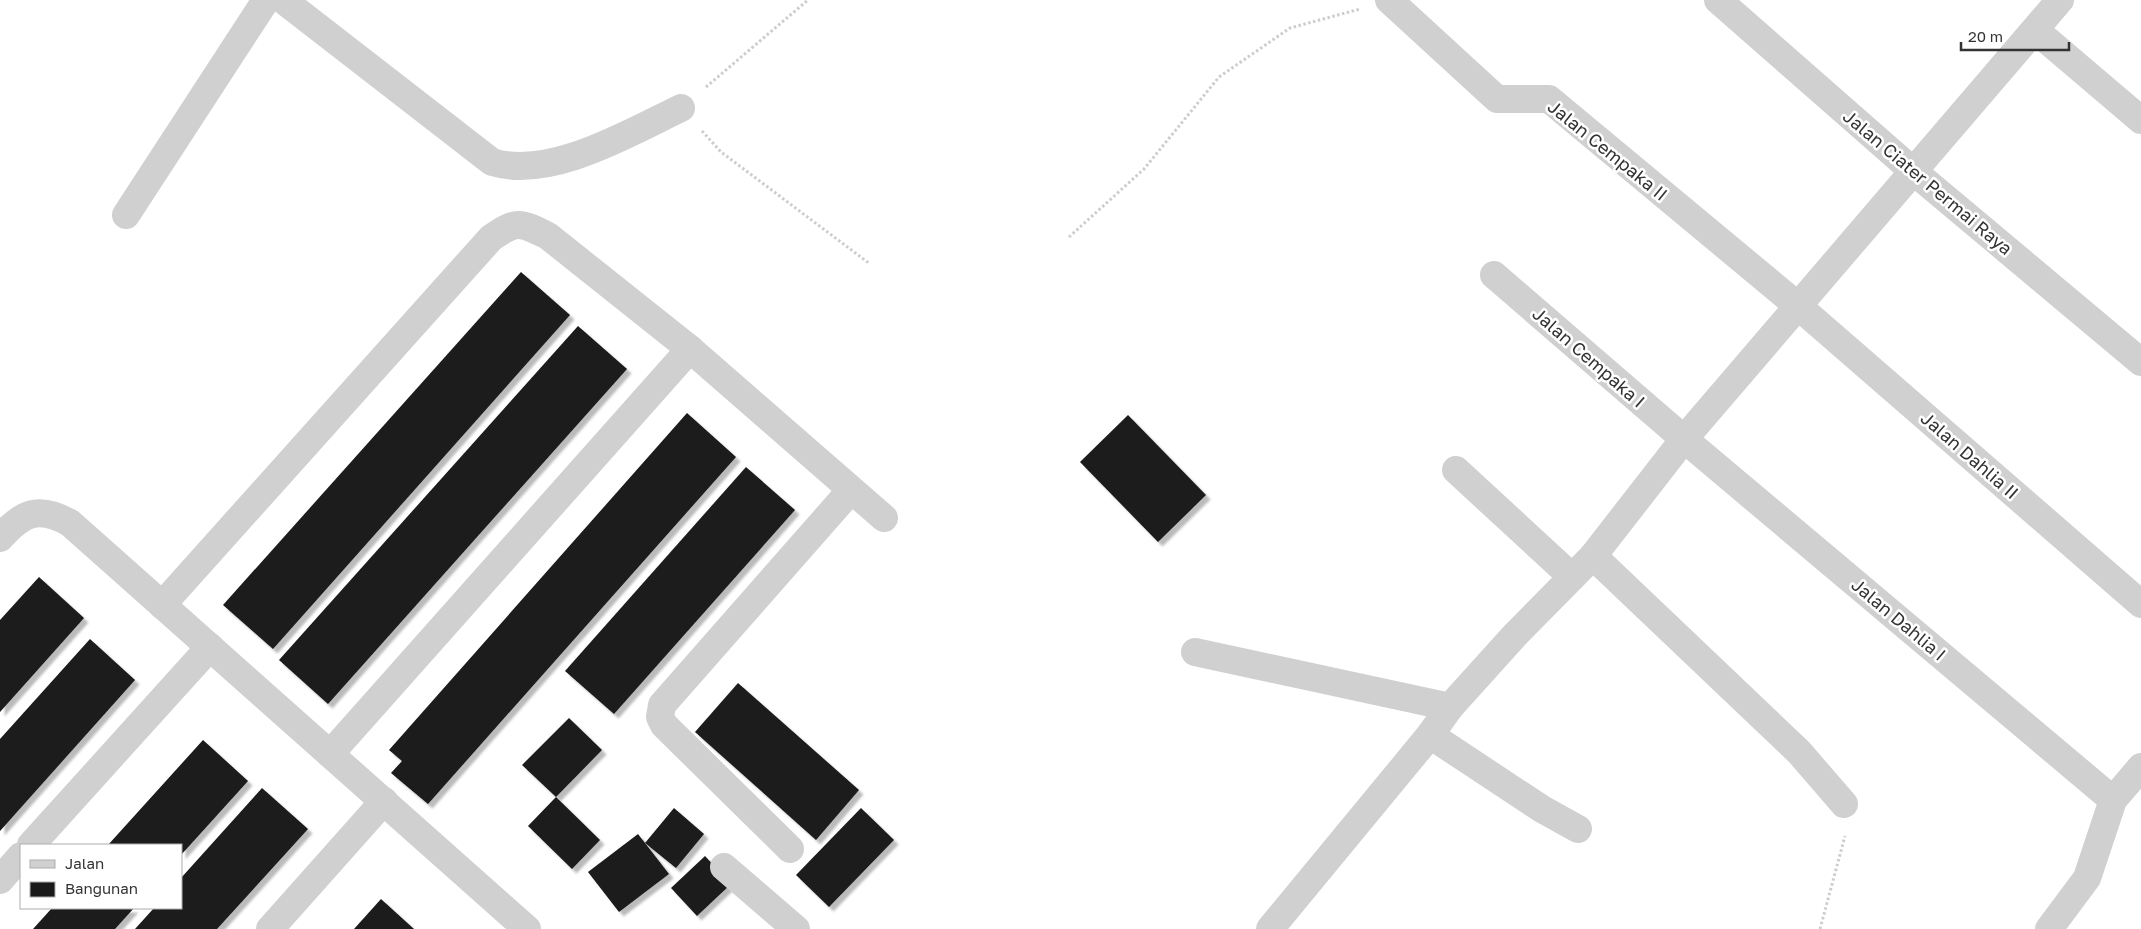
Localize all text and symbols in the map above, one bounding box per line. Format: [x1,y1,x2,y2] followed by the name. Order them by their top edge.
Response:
[1961,20,2068,52] scale bar
[1968,27,2003,45] text: 20 m
[1544,95,1672,205] street label: Jalan Cempaka II
[1839,105,2017,259] street label: Jalan Ciater Permai Raya
[1528,302,1650,412] street label: Jalan Cempaka I
[1917,407,2023,503] street label: Jalan Dahlia II
[1847,573,1951,665] street label: Jalan Dahlia I
[20,844,182,909] legend
[65,854,104,872] text: Jalan
[65,879,138,897] text: Bangunan

